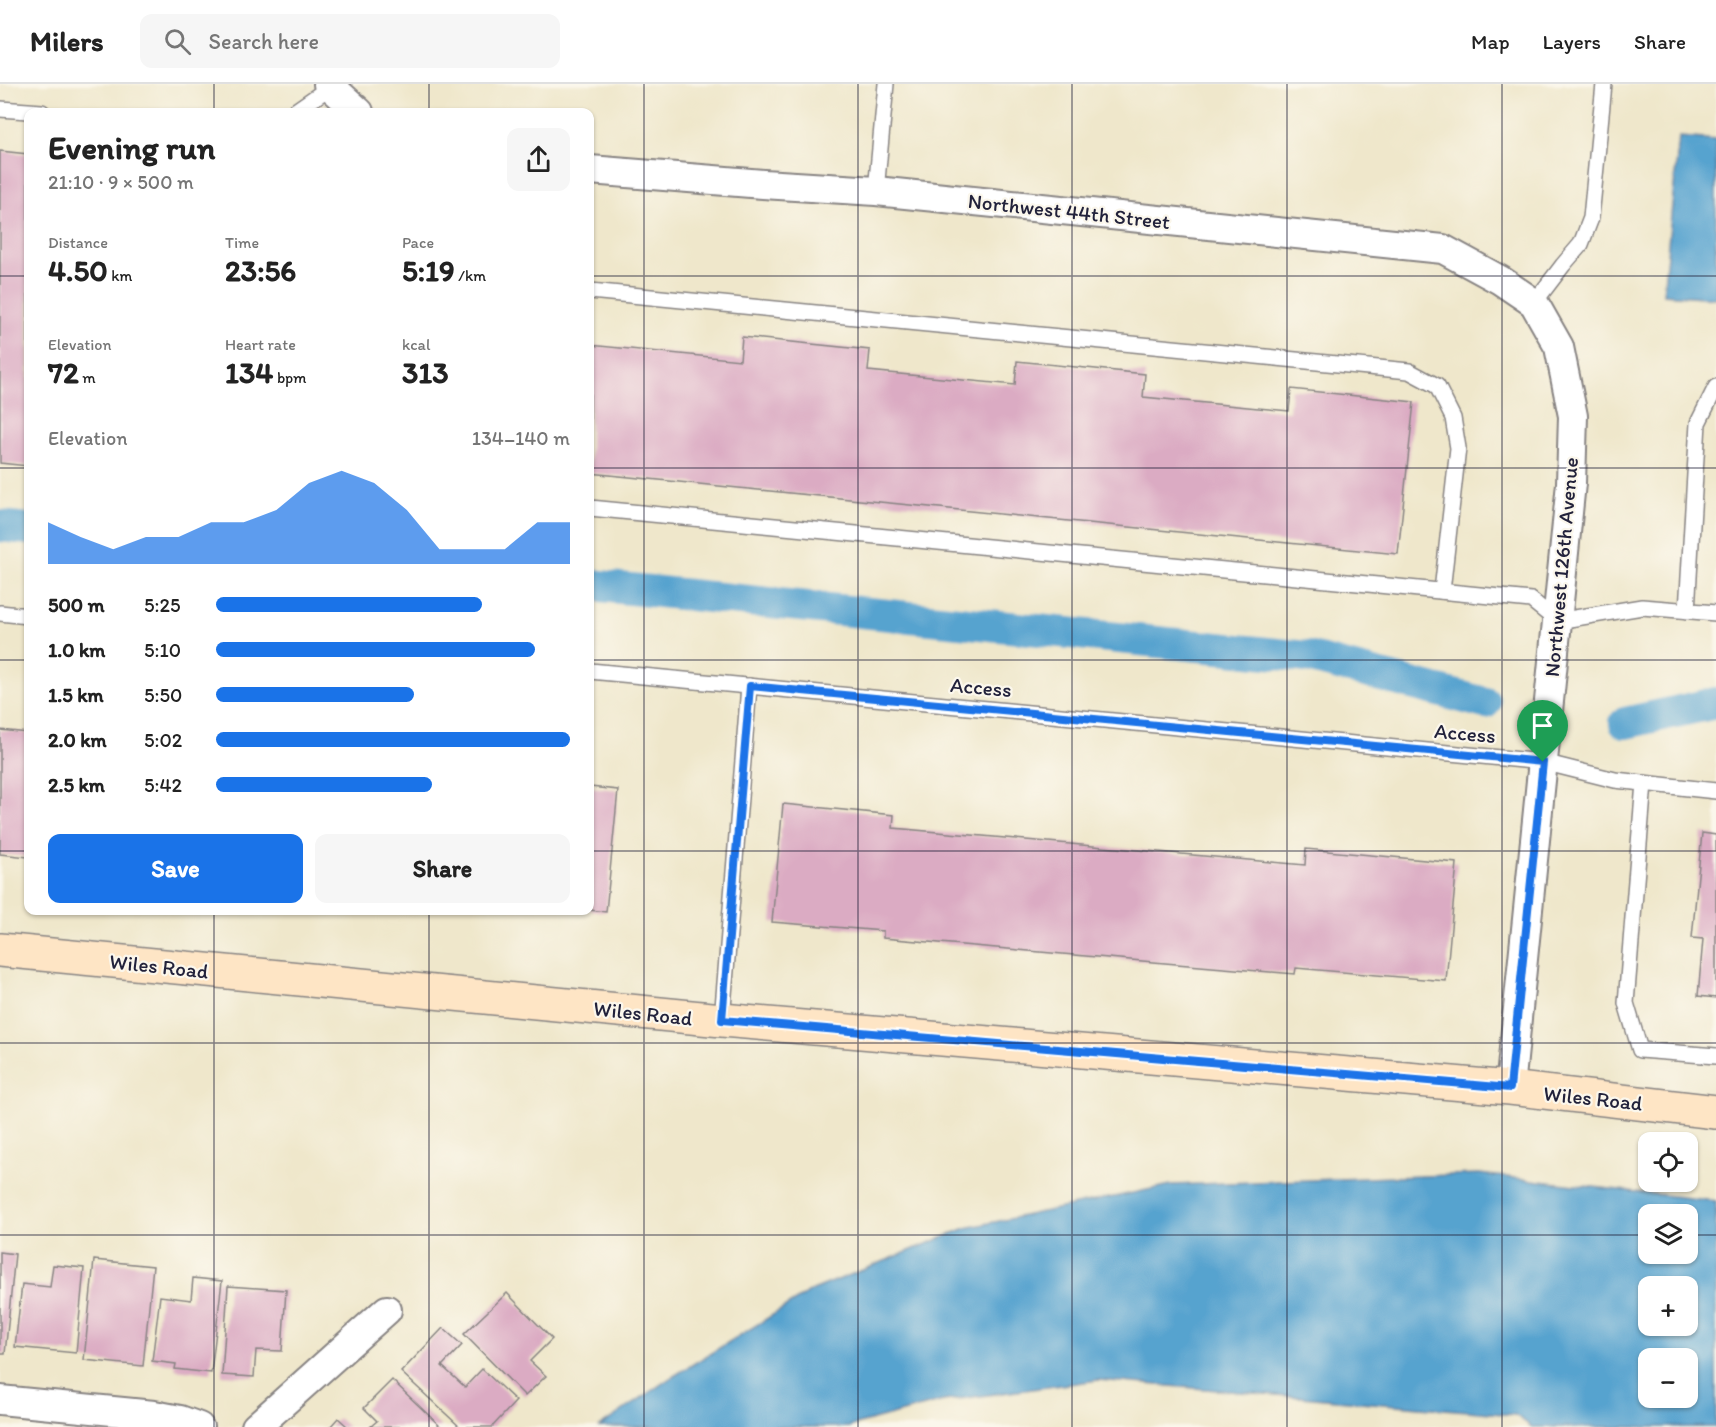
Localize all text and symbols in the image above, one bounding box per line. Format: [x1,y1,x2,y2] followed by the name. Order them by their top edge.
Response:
[140,14,560,68] search box
[30,24,104,58] text: Milers
[161,25,194,58] icon: search
[209,28,319,55] text: Search here
[1471,29,1510,54] text: Map
[1543,29,1601,54] text: Layers
[1634,29,1686,54] text: Share
[48,128,215,167] text: Evening run
[507,128,570,191] button: share
[48,170,194,194] text: 21:10 · 9 × 500 m
[967,188,1171,234] street label: Northwest 44th Street
[48,233,108,252] text: Distance
[225,233,259,252] text: Time
[402,233,434,252] text: Pace
[48,252,108,289] text: 4.50
[225,252,296,289] text: 23:56
[402,252,455,289] text: 5:19
[108,266,132,285] text: km
[455,266,486,285] text: /km
[48,335,112,354] text: Elevation
[225,335,296,354] text: Heart rate
[402,335,430,354] text: kcal
[48,354,79,391] text: 72
[225,354,273,391] text: 134
[402,354,449,391] text: 313
[79,368,96,387] text: m
[273,368,307,387] text: bpm
[48,426,127,450] text: Elevation
[472,426,570,450] text: 134–140 m
[1539,456,1583,678] street label: Northwest 126th Avenue
[48,593,104,617] text: 500 m
[144,593,180,617] text: 5:25
[48,638,105,662] text: 1.0 km
[144,638,181,662] text: 5:10
[949,672,1013,702] street label: Access
[48,683,104,707] text: 1.5 km
[144,683,182,707] text: 5:50
[1517,700,1568,762] pin
[1526,709,1559,742] icon: arrive
[1433,718,1497,748] street label: Access
[48,728,107,752] text: 2.0 km
[144,728,182,752] text: 5:02
[48,773,105,797] text: 2.5 km
[144,773,182,797] text: 5:42
[48,834,303,903] button: Save
[315,834,570,903] button: Share
[108,948,210,984] street label: Wiles Road
[592,995,694,1031] street label: Wiles Road
[1542,1080,1644,1116] street label: Wiles Road
[1638,1132,1698,1408] map controls
[1638,1132,1698,1192] button: locate
[1638,1204,1698,1264] button: layers
[1638,1276,1698,1336] button: +
[1638,1348,1698,1408] button: −

